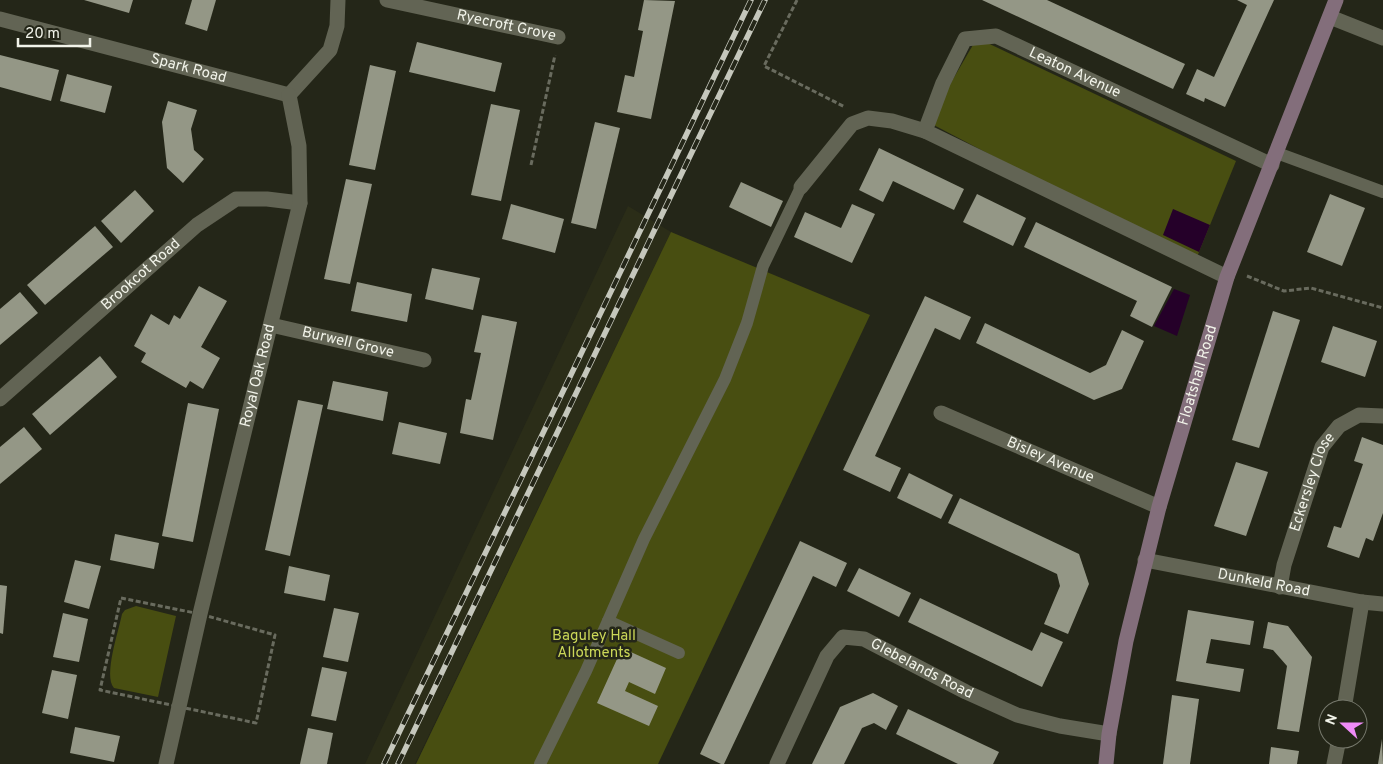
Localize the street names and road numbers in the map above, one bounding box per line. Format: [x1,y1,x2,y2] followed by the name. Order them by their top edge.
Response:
[455,6,558,46] street label: Ryecroft Grove
[1026,43,1124,102] street label: Leaton Avenue
[149,50,229,88] street label: Spark Road
[97,234,185,315] street label: Brookcot Road
[236,322,280,429] street label: Royal Oak Road
[300,323,396,362] street label: Burwell Grove
[1174,323,1222,428] street label: Floatshall Road
[1286,429,1339,534] street label: Eckersley Close
[1004,433,1097,487] street label: Bisley Avenue
[1216,565,1312,601] street label: Dunkeld Road
[867,634,976,703] street label: Glebelands Road

